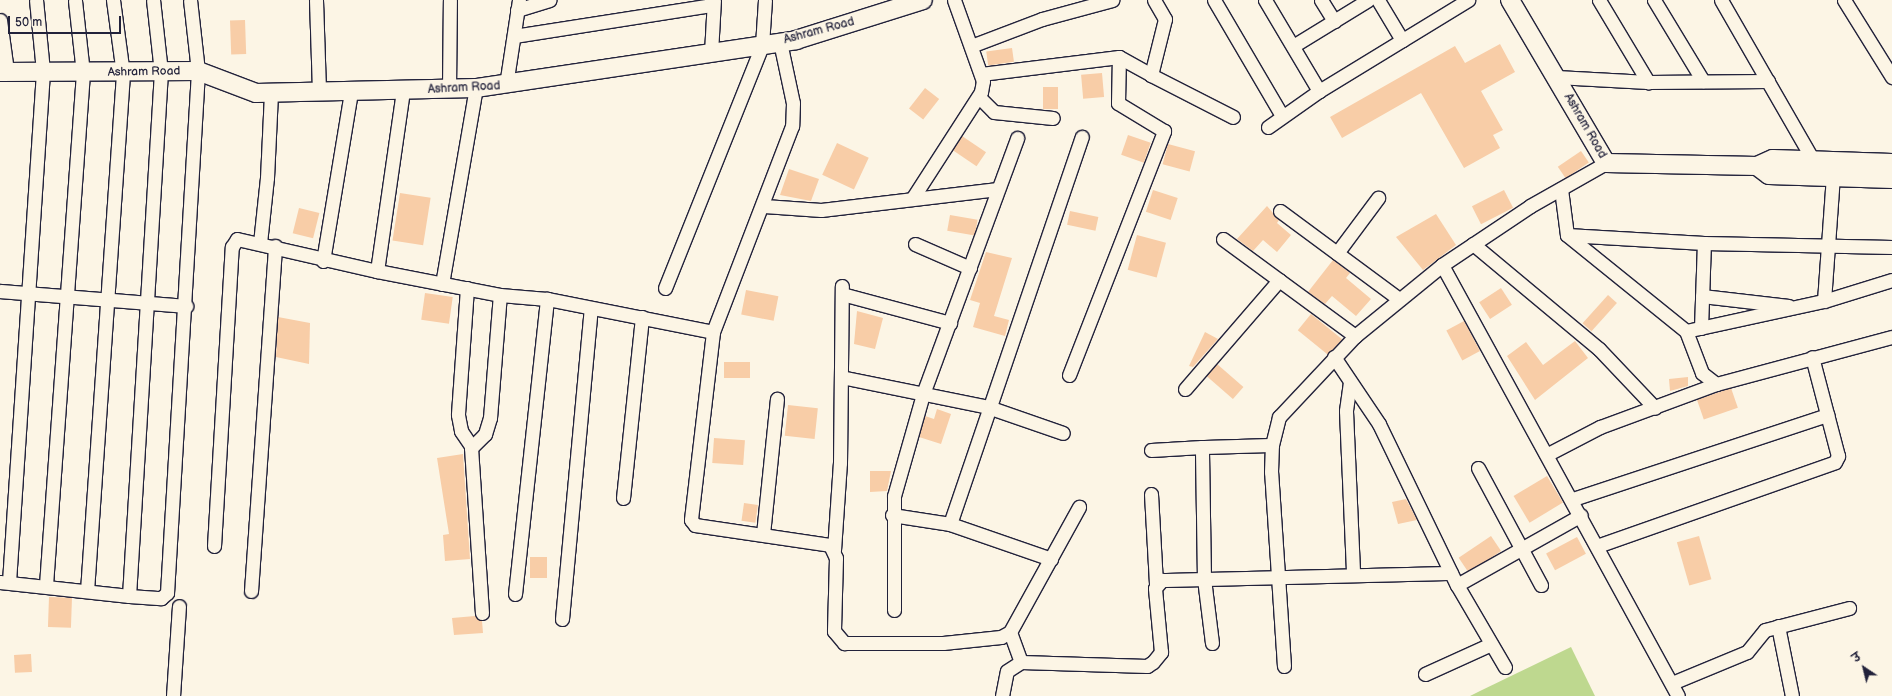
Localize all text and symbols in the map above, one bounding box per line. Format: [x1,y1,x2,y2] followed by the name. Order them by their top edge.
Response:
[10,8,123,34] scale bar
[15,15,42,30] text: 50 m
[782,15,856,47] street label: Ashram Road
[108,64,180,80] street label: Ashram Road
[427,79,501,97] street label: Ashram Road
[1561,91,1609,161] street label: Ashram Road
[1844,648,1884,688] north arrow
[1850,650,1864,665] text: उ

